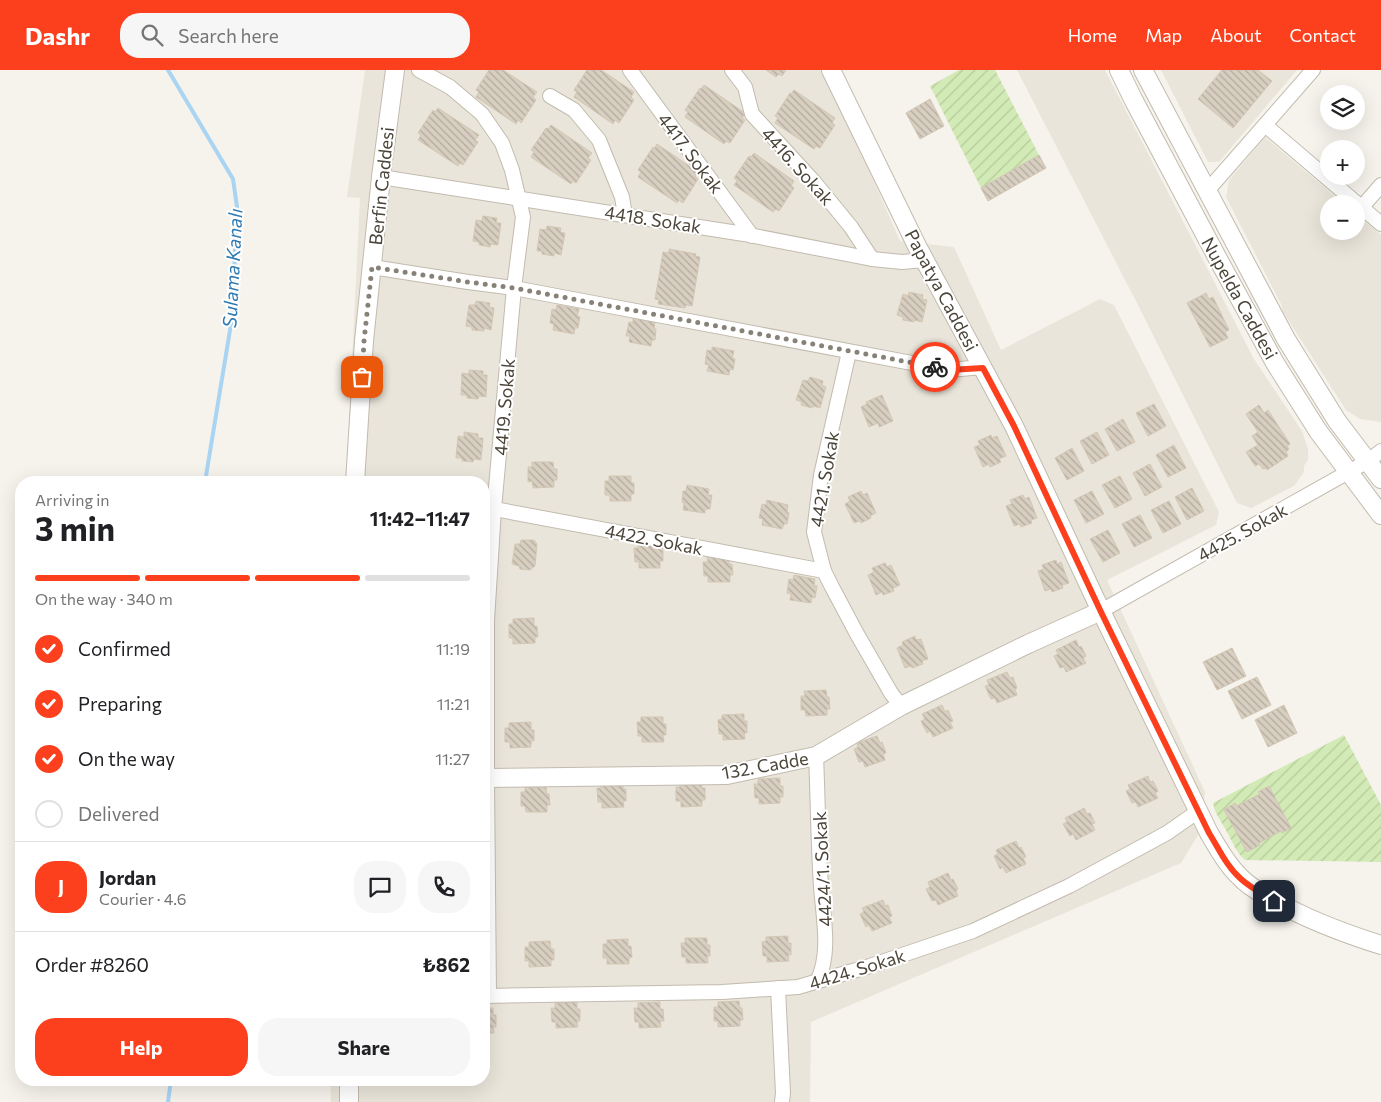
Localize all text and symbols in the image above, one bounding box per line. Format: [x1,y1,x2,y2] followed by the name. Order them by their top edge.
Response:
[120,13,470,58] search box
[25,21,90,50] text: Dashr
[138,21,166,49] icon: search
[178,24,279,47] text: Search here
[1068,24,1117,46] text: Home
[1145,24,1182,46] text: Map
[1210,24,1262,46] text: About
[1290,24,1356,46] text: Contact
[1320,85,1365,240] map controls
[1320,85,1365,130] button: layers
[654,108,729,198] street label: 4417. Sokak
[757,122,839,210] street label: 4416. Sokak
[364,126,398,246] street label: Berfin Caddesi
[1320,140,1365,185] button: +
[1320,195,1365,240] button: −
[603,201,703,238] street label: 4418. Sokak
[217,207,247,328] water label: Sulama Kanalı
[901,225,983,355] street label: Papatya Caddesi
[1197,233,1283,363] street label: Nupelda Caddesi
[910,342,960,392] courier
[921,353,949,381] icon: bike
[341,356,383,398] pin
[489,357,519,456] street label: 4419. Sokak
[348,363,376,391] icon: bag
[805,429,843,529] street label: 4421. Sokak
[35,490,109,509] text: Arriving in
[1193,498,1291,566] street label: 4425. Sokak
[370,507,470,530] text: 11:42–11:47
[35,508,115,548] text: 3 min
[603,519,705,559] street label: 4422. Sokak
[35,589,173,608] text: On the way · 340 m
[35,635,63,663] icon: check
[78,637,171,660] text: Confirmed
[436,639,470,658] text: 11:19
[35,690,63,718] icon: check
[78,692,162,715] text: Preparing
[437,694,470,713] text: 11:21
[35,745,63,773] icon: check
[78,747,175,770] text: On the way
[720,747,810,783] street label: 132. Cadde
[435,749,470,768] text: 11:27
[78,802,159,825] text: Delivered
[808,811,836,927] street label: 4424/1. Sokak
[354,861,406,913] button: chat
[418,861,470,913] button: phone
[99,866,156,889] text: Jordan
[58,875,64,898] text: J
[1253,880,1295,922] pin
[1260,887,1288,915] icon: home
[99,889,186,908] text: Courier · 4.6
[806,944,908,994] street label: 4424. Sokak
[35,953,149,976] text: Order #8260
[422,953,470,976] text: ₺862
[35,1018,248,1076] button: Help
[258,1018,470,1076] button: Share

